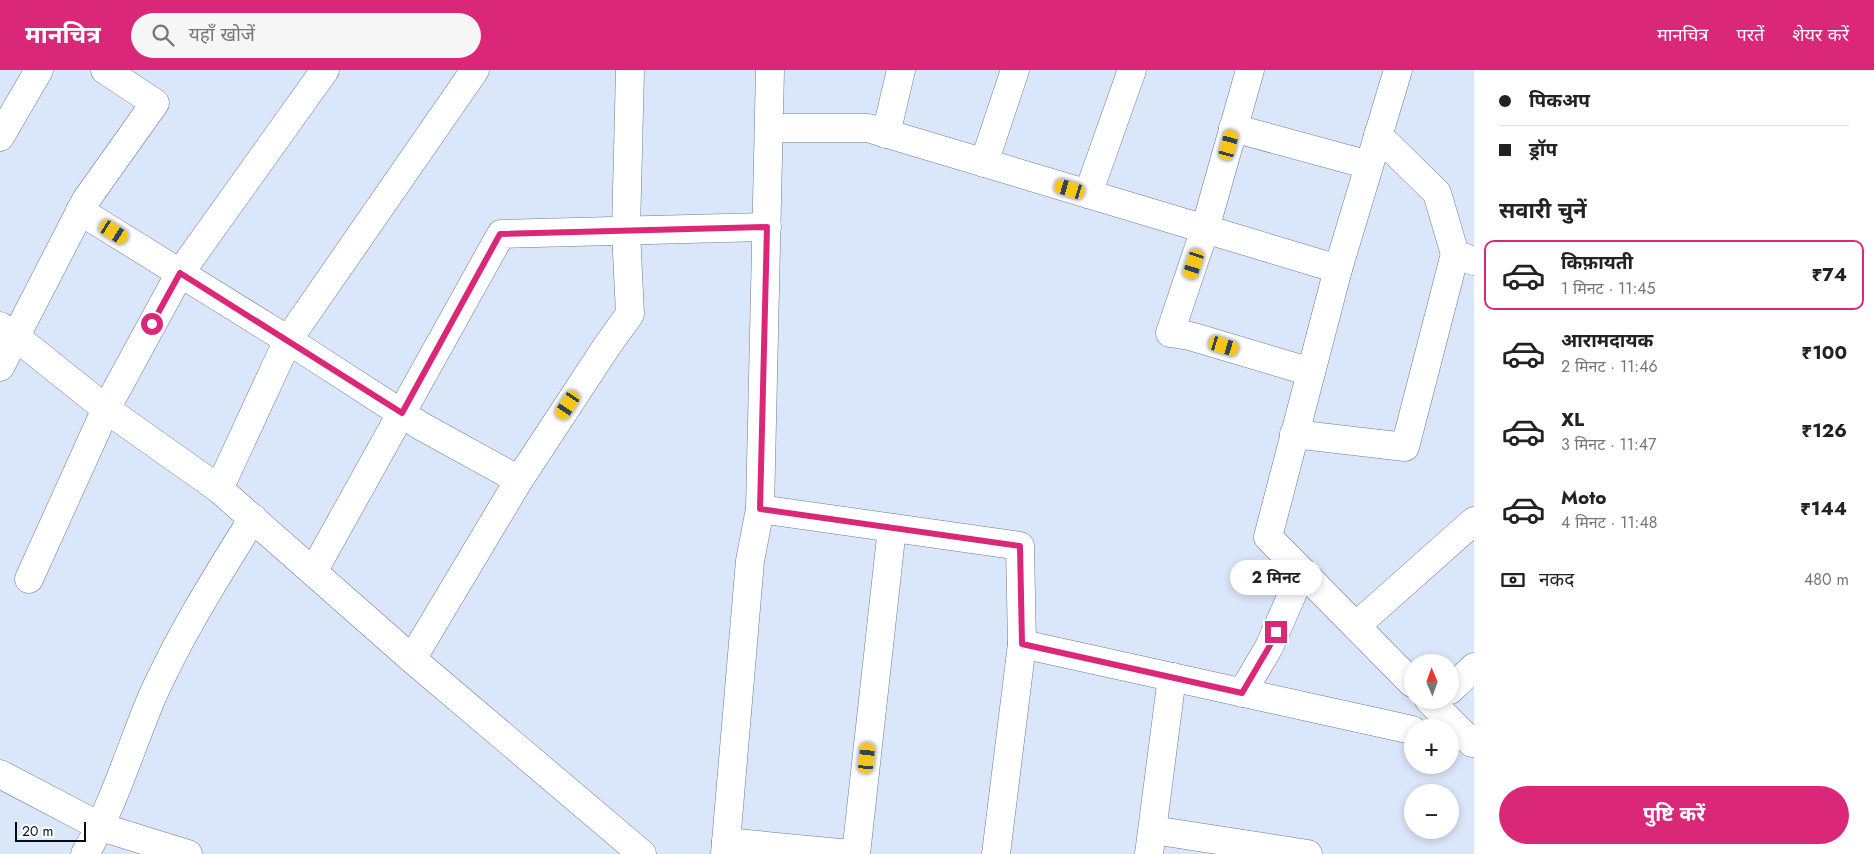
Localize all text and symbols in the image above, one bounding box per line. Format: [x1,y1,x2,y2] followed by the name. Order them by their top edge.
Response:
[131,13,481,58] search box
[25,17,101,52] text: मानचित्र
[149,21,177,49] icon: search
[189,21,255,48] text: यहाँ खोजें
[1657,22,1709,48] text: मानचित्र
[1737,22,1764,48] text: परतें
[1792,22,1849,48] text: शेयर करें
[1529,87,1590,114] text: पिकअप
[1217,129,1240,161] car
[1529,136,1557,163] text: ड्रॉप
[1053,177,1086,201] car
[1499,194,1587,226] text: सवारी चुनें
[97,218,130,246] car
[1182,247,1205,281] car
[1561,249,1633,276] text: किफ़ायती
[1501,253,1546,298] icon: car
[1811,261,1847,288] text: ₹74
[1561,277,1656,300] text: 1 मिनट · 11:45
[141,313,163,335] route start
[1561,327,1653,354] text: आरामदायक
[1501,331,1546,376] icon: car
[1207,334,1240,358] car
[1801,339,1847,366] text: ₹100
[1561,355,1658,378] text: 2 मिनट · 11:46
[553,388,582,422] car
[1561,406,1584,433] text: XL
[1501,409,1546,454] icon: car
[1801,417,1847,444] text: ₹126
[1561,433,1657,456] text: 3 मिनट · 11:47
[1561,484,1606,511] text: Moto
[1501,487,1546,532] icon: car
[1800,495,1847,522] text: ₹144
[1561,511,1657,534] text: 4 मिनट · 11:48
[1230,560,1322,594] callout: 2 मिनट
[1252,566,1300,589] text: 2 मिनट
[1499,566,1527,594] icon: cash
[1539,566,1574,593] text: नकद
[1804,568,1849,591] text: 480 m
[1265,621,1287,643] route end
[1404,654,1459,709] north arrow
[1404,654,1459,839] map controls
[1404,719,1459,774] button: +
[857,742,876,774] car
[1404,784,1459,839] button: −
[1499,786,1849,844] button: पुष्टि करें
[15,819,86,842] scale bar
[22,821,54,841] text: 20 m

